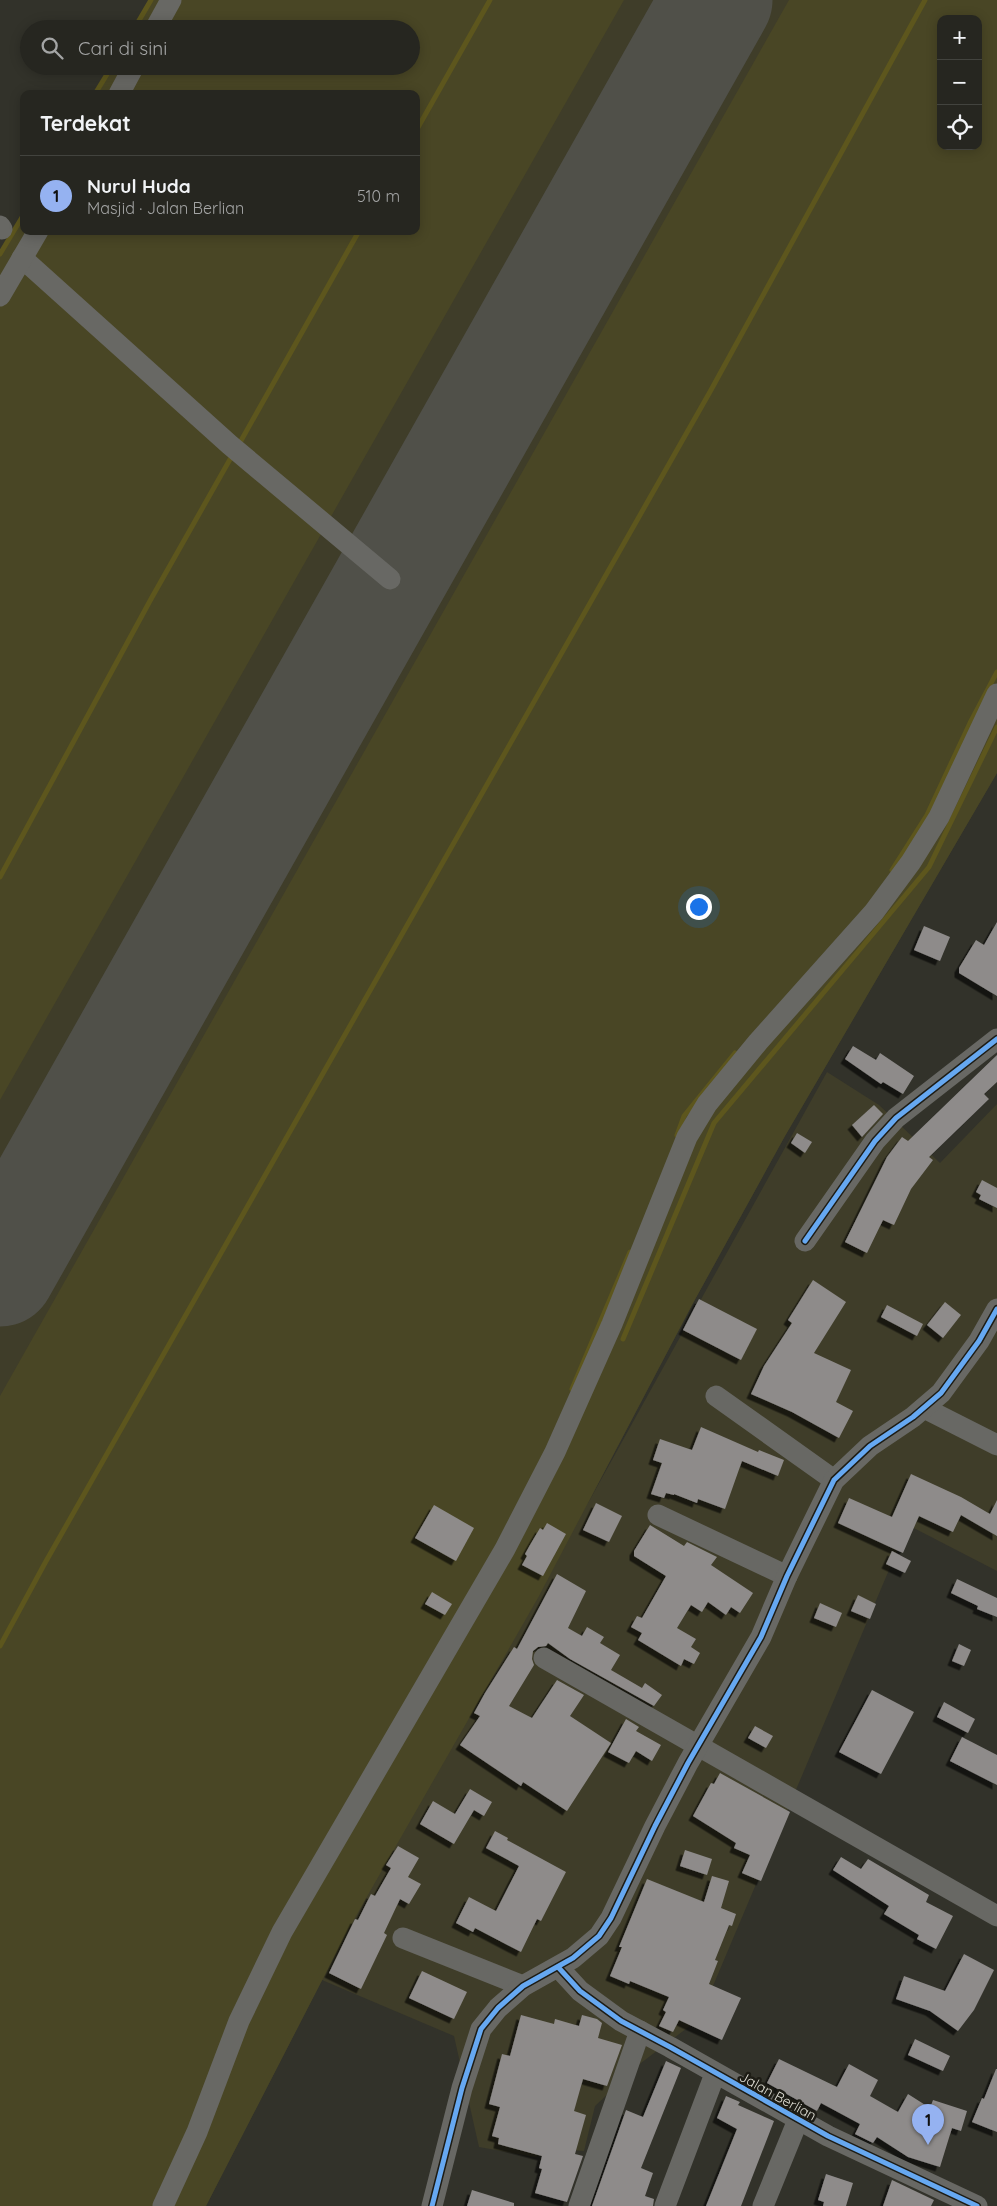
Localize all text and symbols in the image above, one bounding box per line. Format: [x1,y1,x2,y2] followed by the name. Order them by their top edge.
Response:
[937,15,982,150] map controls
[937,15,982,60] button: +
[20,20,420,75] search box
[38,34,66,62] icon: search
[78,36,167,60] text: Cari di sini
[937,60,982,105] button: −
[937,105,982,150] button: locate
[40,110,131,136] text: Terdekat
[87,174,191,198] text: Nurul Huda
[53,186,59,206] text: 1
[357,186,400,206] text: 510 m
[87,198,244,218] text: Masjid · Jalan Berlian
[686,894,712,920] your location
[736,2067,820,2125] street label: Jalan Berlian
[912,2104,944,2145] pin: 1

